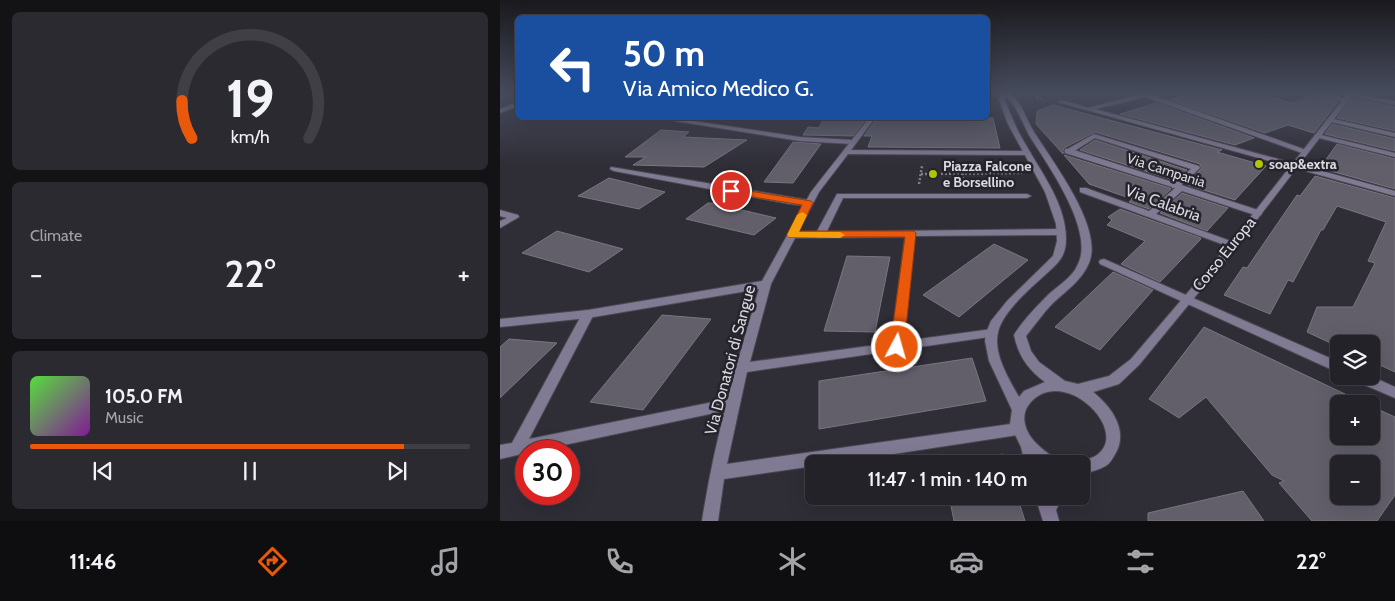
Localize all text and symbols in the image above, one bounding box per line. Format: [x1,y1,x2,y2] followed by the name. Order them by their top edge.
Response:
[623,32,705,75] text: 50 m
[540,35,605,100] icon: left
[226,67,274,130] text: 19
[623,75,814,102] text: Via Amico Medico G.
[230,126,270,147] text: km/h
[1124,149,1208,191] street label: Via Campania
[1269,155,1337,173] place label: soap&extra
[943,157,1032,191] place label: Piazza Falcone e Borsellino
[1253,158,1265,170] marker: soap&extra
[927,168,939,180] marker: Piazza Falcone e Borsellino
[710,170,752,212] pin
[717,177,745,205] icon: arrive
[1123,181,1204,226] street label: Via Calabria
[1188,213,1260,295] street label: Corso Europa
[30,226,82,245] text: Climate
[224,250,276,297] text: 22°
[30,257,42,291] text: −
[458,257,470,291] text: +
[701,283,759,437] street label: Via Donatori di Sangue
[870,320,922,372] position arrow
[1330,335,1380,505] map controls
[1330,335,1380,385] button: layers
[105,385,183,408] text: 105.0 FM
[1330,395,1380,445] button: +
[105,408,143,427] text: Music
[515,440,580,505] speed limit sign: 30
[1330,455,1380,505] button: −
[89,457,117,485] icon: previous
[236,457,264,485] icon: pause
[383,457,411,485] icon: next
[868,468,1027,491] text: 11:47 · 1 min · 140 m
[255,544,290,579] icon: directions
[428,544,463,579] icon: music
[602,544,637,579] icon: phone
[775,544,810,579] icon: climate
[949,544,984,579] icon: car
[1123,544,1158,579] icon: filters
[69,548,116,575] text: 11:46
[1296,548,1326,575] text: 22°

